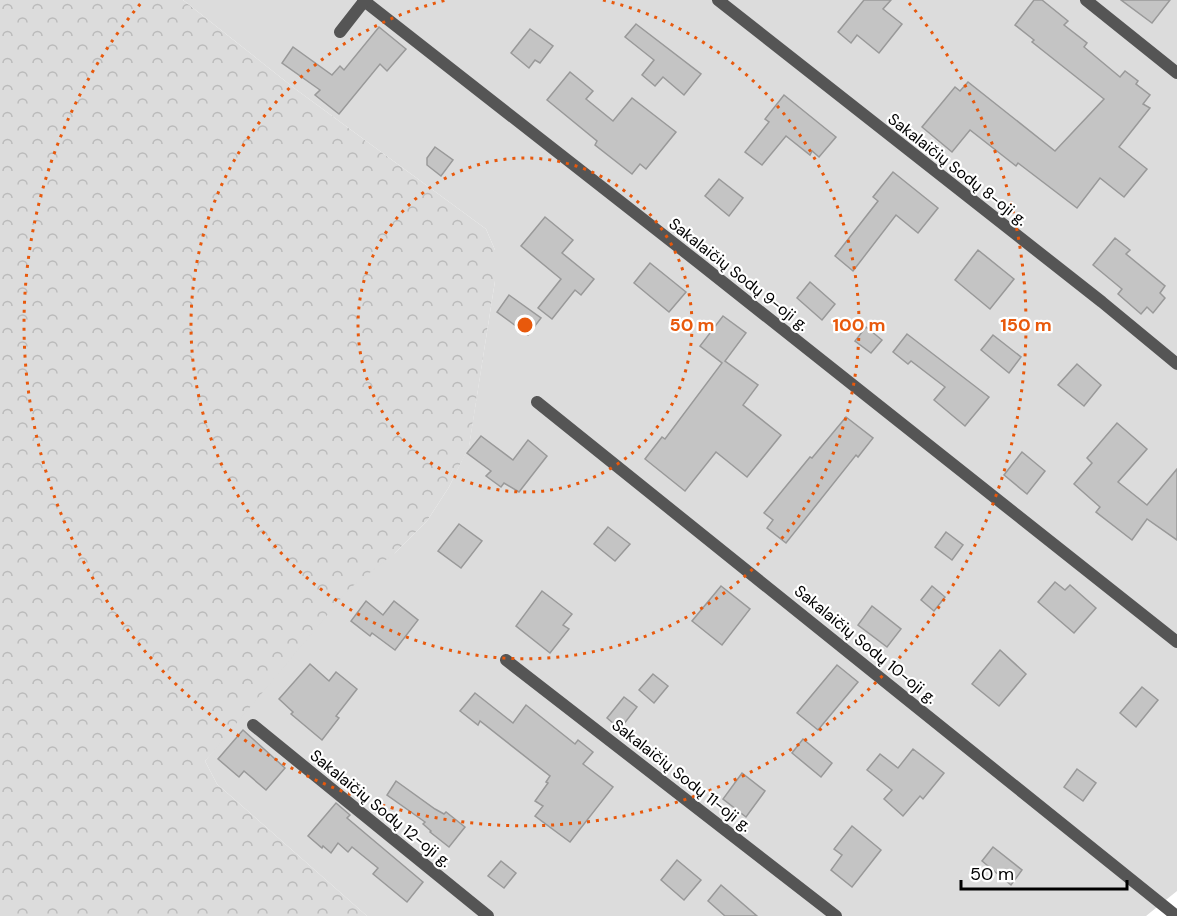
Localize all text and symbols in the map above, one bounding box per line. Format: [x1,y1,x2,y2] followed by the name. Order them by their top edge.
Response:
[884,108,1032,230] street label: Sakalaičių Sodų 8-oji g.
[665,213,813,336] street label: Sakalaičių Sodų 9-oji g.
[669,313,715,337] text: 50 m
[832,313,886,337] text: 100 m
[1000,313,1052,337] text: 150 m
[515,315,535,335] centre of rings
[790,580,941,708] street label: Sakalaičių Sodų 10-oji g.
[608,714,756,837] street label: Sakalaičių Sodų 11-oji g.
[306,745,456,872] street label: Sakalaičių Sodų 12-oji g.
[961,853,1128,891] scale bar
[970,862,1014,886] text: 50 m

